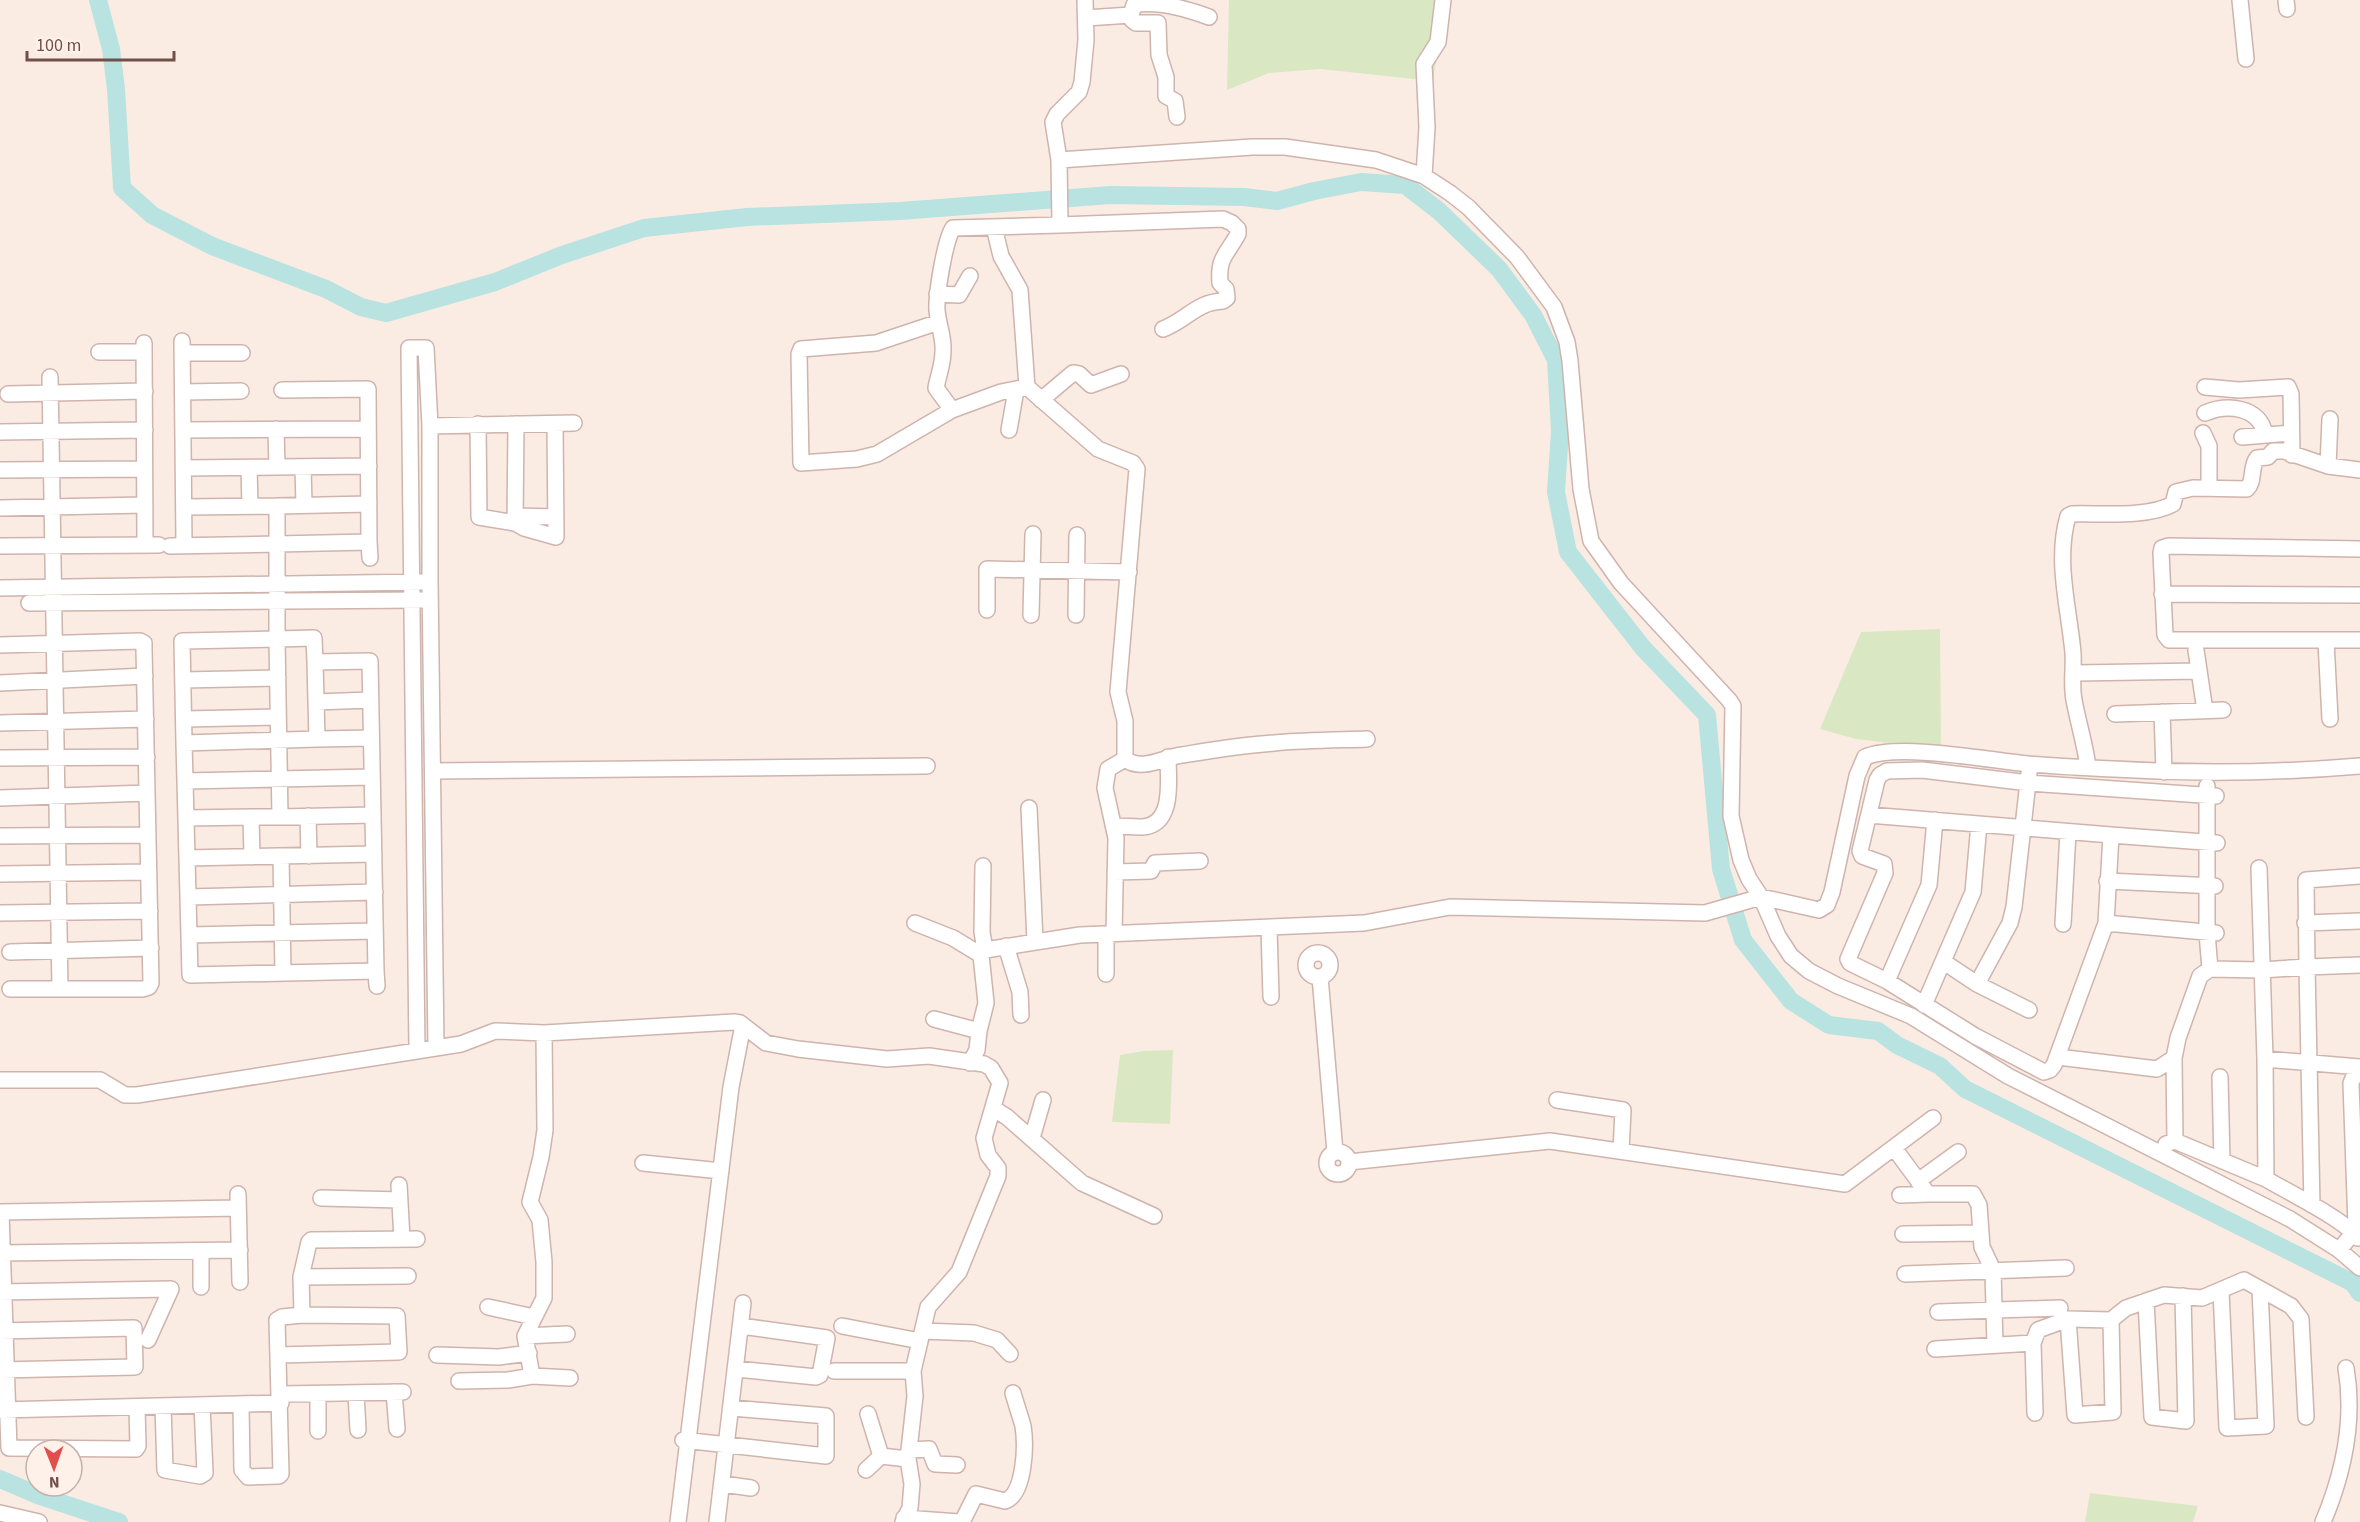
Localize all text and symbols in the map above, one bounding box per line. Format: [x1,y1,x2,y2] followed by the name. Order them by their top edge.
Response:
[27,24,174,62] scale bar
[36,33,81,58] text: 100 m
[24,1438,84,1498] north arrow
[49,1471,60,1493] text: N

